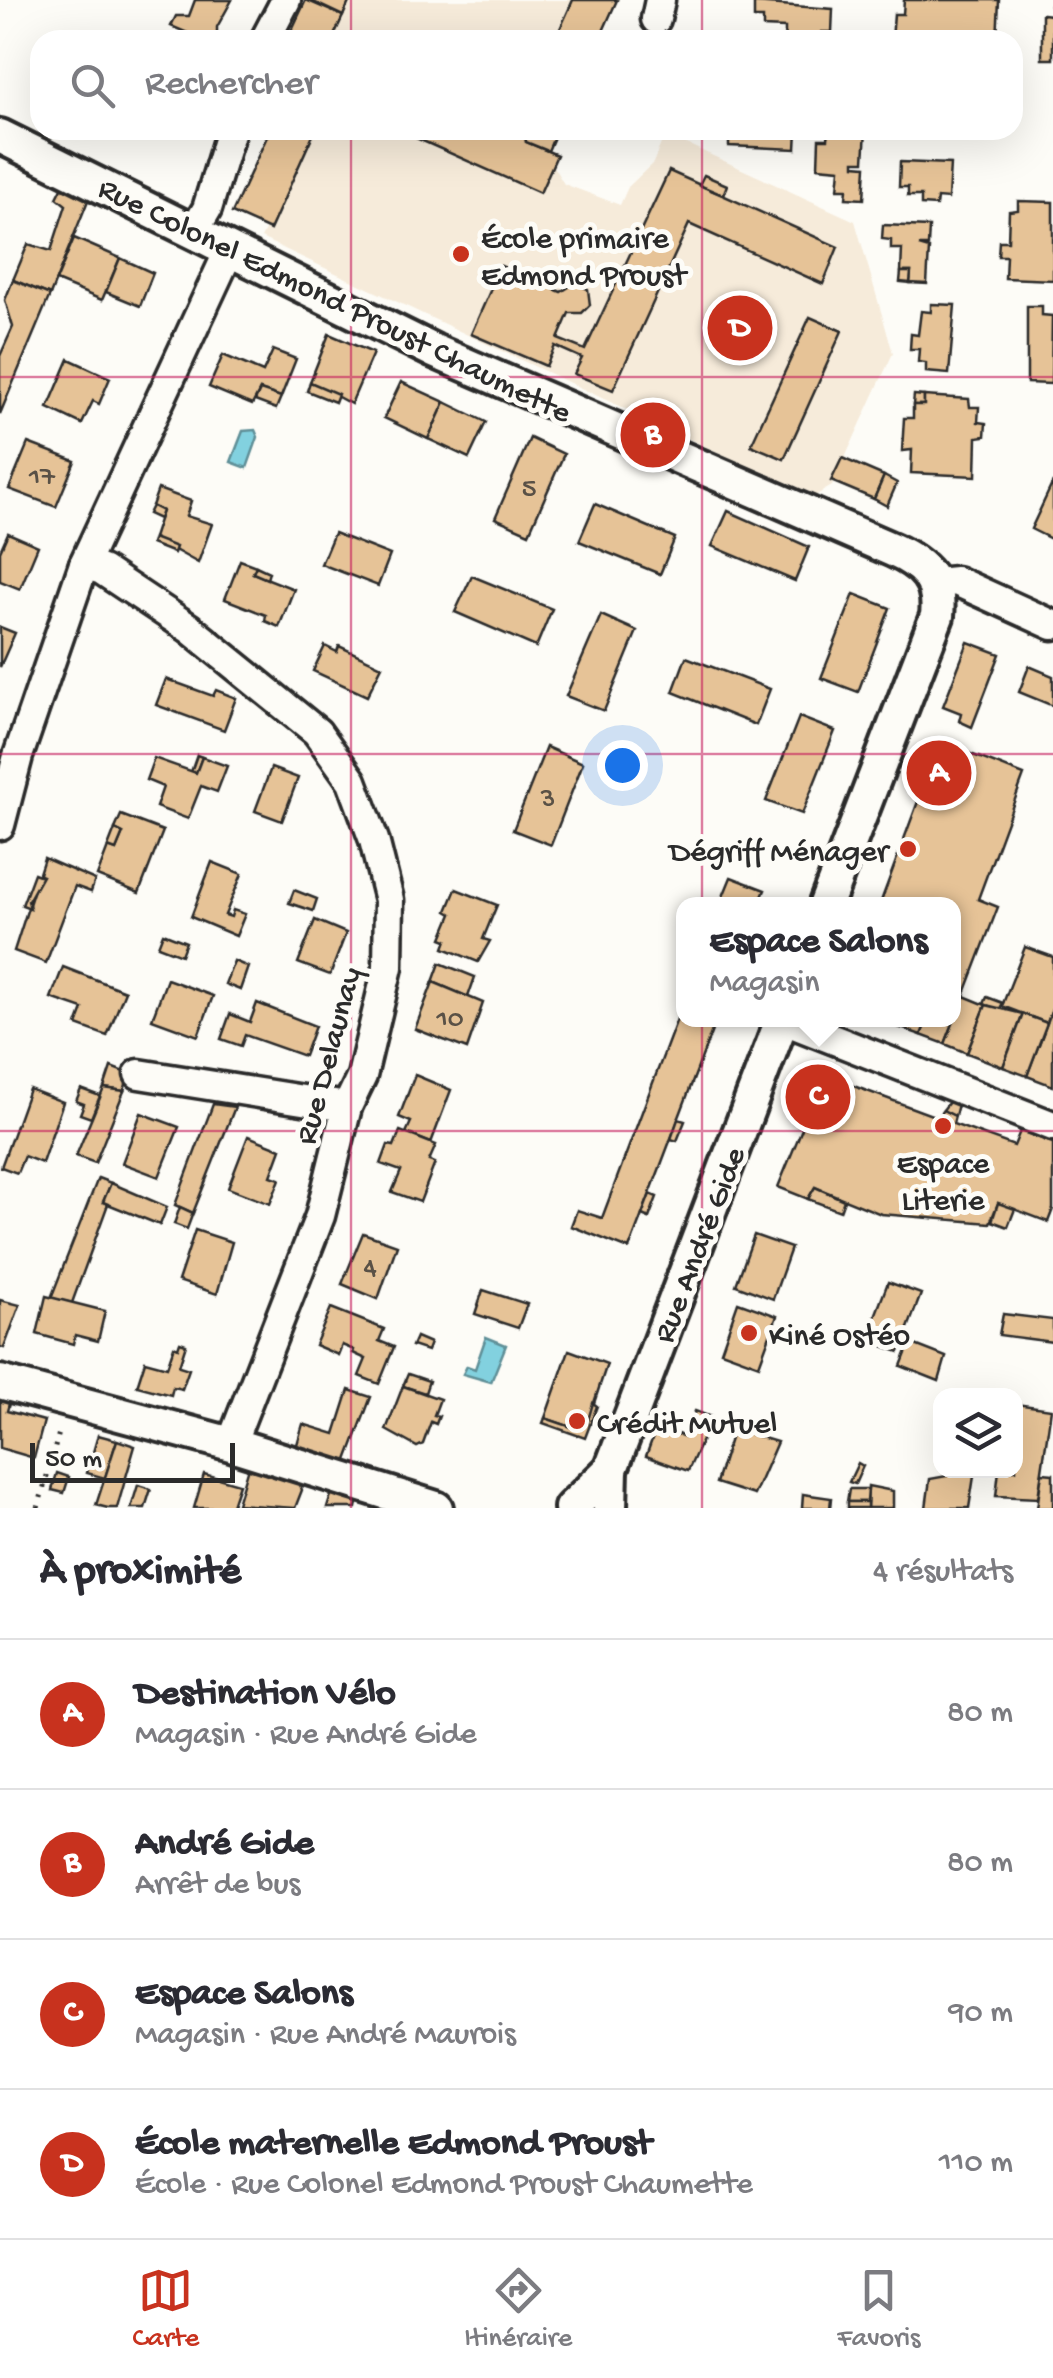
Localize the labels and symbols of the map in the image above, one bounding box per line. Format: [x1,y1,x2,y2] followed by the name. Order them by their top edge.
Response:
[91,171,577,434] street label: Rue Colonel Edmond Proust Chaumette
[481,222,689,297] place label: École primaire Edmond Proust
[450,243,472,265] marker: École primaire Edmond Proust
[708,290,772,366] pin: D
[620,398,686,472] pin: B
[28,462,56,495] house number: 17
[522,474,536,507] house number: 5
[906,736,972,810] pin: A
[597,740,648,791] your location
[540,784,555,817] house number: 3
[667,835,891,873] place label: Dégriff Ménager
[897,838,919,860] marker: Dégriff Ménager
[289,963,373,1149] street label: Rue Delaunay
[435,1004,464,1037] house number: 10
[786,1060,850,1134] pin: C
[932,1115,954,1137] marker: Espace Literie
[647,1142,757,1349] street label: Rue André Gide
[897,1147,990,1222] place label: Espace Literie
[363,1253,377,1286] house number: 4
[769,1319,910,1357] place label: Kiné Ostéo
[738,1322,760,1344] marker: Kiné Ostéo
[597,1407,777,1445] place label: Crédit Mutuel
[566,1410,588,1432] marker: Crédit Mutuel
[30,1438,235,1482] scale bar

